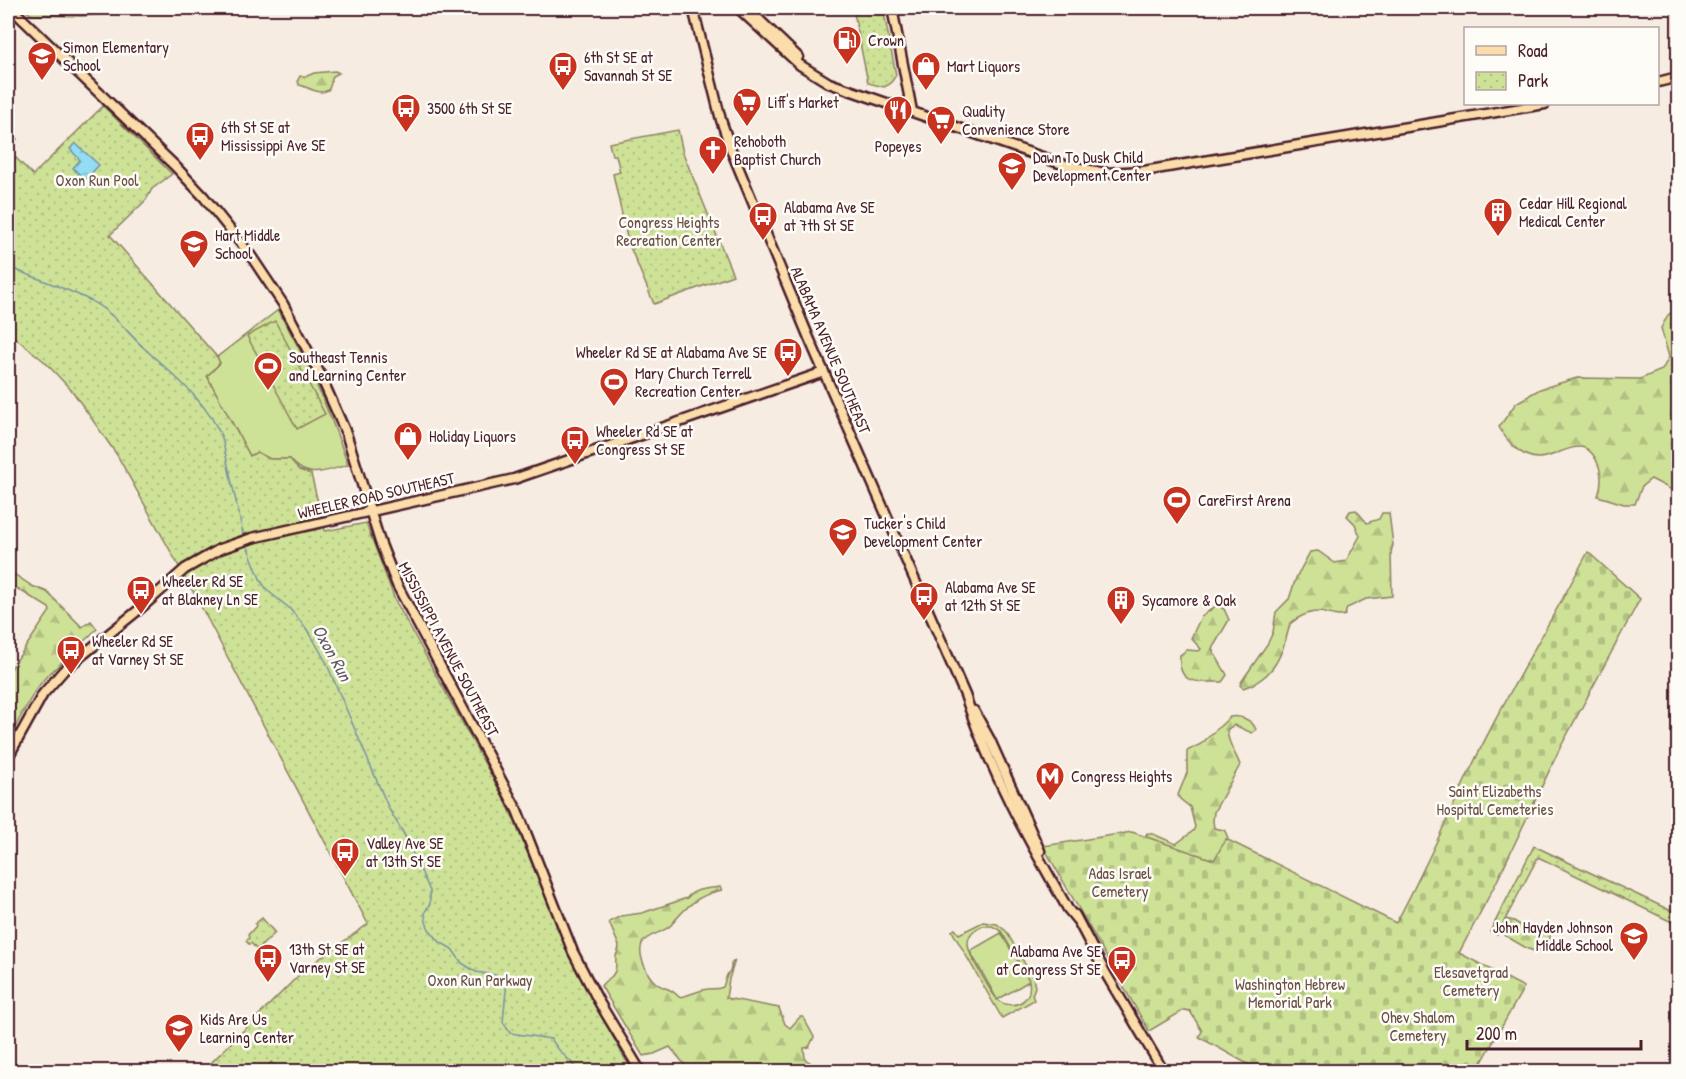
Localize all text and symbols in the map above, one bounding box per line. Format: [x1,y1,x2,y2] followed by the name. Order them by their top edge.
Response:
[831,24,863,66] fuel station icon: Crown
[1464,27,1659,105] legend
[868,29,904,51] place label: Crown
[63,36,169,76] place label: Simon Elementary School
[1518,38,1548,63] text: Road
[26,40,58,82] school or university icon: Simon Elementary School
[584,46,672,86] place label: 6th St SE at Savannah St SE
[547,50,579,92] bus stop icon: 6th St SE at Savannah St SE
[910,50,942,92] shop icon: Mart Liquors
[947,55,1020,77] place label: Mart Liquors
[1518,68,1549,93] text: Park
[731,86,763,128] supermarket icon: Liff's Market
[768,91,839,113] place label: Liff's Market
[390,92,422,134] bus stop icon: 3500 6th St SE
[882,94,914,136] restaurant icon: Popeyes
[427,97,512,119] place label: 3500 6th St SE
[962,100,1070,140] place label: Quality Convenience Store
[925,104,957,146] supermarket icon: Quality Convenience Store
[221,116,326,156] place label: 6th St SE at Mississippi Ave SE
[184,120,216,162] bus stop icon: 6th St SE at Mississippi Ave SE
[734,130,821,170] place label: Rehoboth Baptist Church
[697,134,729,176] church icon: Rehoboth Baptist Church
[875,135,921,157] place label: Popeyes
[1033,146,1151,186] place label: Dawn To Dusk Child Development Center
[996,150,1028,192] school or university icon: Dawn To Dusk Child Development Center
[56,169,139,191] park label: Oxon Run Pool
[1519,192,1627,232] place label: Cedar Hill Regional Medical Center
[784,196,875,236] place label: Alabama Ave SE at 7th St SE
[1482,196,1514,238] building icon: Cedar Hill Regional Medical Center
[747,200,779,242] bus stop icon: Alabama Ave SE at 7th St SE
[616,211,722,251] park label: Congress Heights Recreation Center
[215,224,281,264] place label: Hart Middle School
[178,228,210,270] school or university icon: Hart Middle School
[786,263,877,438] street label: ALABAMA AVENUE SOUTHEAST
[772,336,804,378] bus stop icon: Wheeler Rd SE at Alabama Ave SE
[576,341,767,363] place label: Wheeler Rd SE at Alabama Ave SE
[289,346,406,386] place label: Southeast Tennis and Learning Center
[252,350,284,392] sports icon: Southeast Tennis and Learning Center
[635,362,752,402] place label: Mary Church Terrell Recreation Center
[598,366,630,408] sports icon: Mary Church Terrell Recreation Center
[392,420,424,462] shop icon: Holiday Liquors
[596,420,693,460] place label: Wheeler Rd SE at Congress St SE
[559,424,591,466] bus stop icon: Wheeler Rd SE at Congress St SE
[429,425,516,447] place label: Holiday Liquors
[295,466,457,524] street label: WHEELER ROAD SOUTHEAST
[1161,484,1193,526] sports icon: CareFirst Arena
[1198,489,1291,511] place label: CareFirst Arena
[864,512,982,552] place label: Tucker's Child Development Center
[827,516,859,558] school or university icon: Tucker's Child Development Center
[394,558,505,741] street label: MISSISSIPPI AVENUE SOUTHEAST
[162,570,258,610] place label: Wheeler Rd SE at Blakney Ln SE
[125,574,157,616] bus stop icon: Wheeler Rd SE at Blakney Ln SE
[945,576,1036,616] place label: Alabama Ave SE at 12th St SE
[908,580,940,622] bus stop icon: Alabama Ave SE at 12th St SE
[1105,584,1137,626] building icon: Sycamore & Oak
[1142,589,1236,611] place label: Sycamore & Oak
[307,620,359,687] water label: Oxon Run
[92,630,184,670] place label: Wheeler Rd SE at Varney St SE
[55,634,87,676] bus stop icon: Wheeler Rd SE at Varney St SE
[1034,760,1066,802] metro station icon: Congress Heights
[1071,765,1172,787] place label: Congress Heights
[1437,780,1553,820] park label: Saint Elizabeths Hospital Cemeteries
[366,832,444,872] place label: Valley Ave SE at 13th St SE
[329,836,361,878] bus stop icon: Valley Ave SE at 13th St SE
[1088,862,1152,902] park label: Adas Israel Cemetery
[1493,916,1614,956] place label: John Hayden Johnson Middle School
[1618,920,1650,962] school or university icon: John Hayden Johnson Middle School
[289,938,365,978] place label: 13th St SE at Varney St SE
[997,940,1101,980] place label: Alabama Ave SE at Congress St SE
[252,942,284,984] bus stop icon: 13th St SE at Varney St SE
[1106,944,1138,986] bus stop icon: Alabama Ave SE at Congress St SE
[1434,961,1508,1001] park label: Elesavetgrad Cemetery
[427,969,533,991] park label: Oxon Run Parkway
[1235,973,1345,1013] park label: Washington Hebrew Memorial Park
[1381,1006,1455,1046] park label: Ohev Shalom Cemetery
[200,1008,294,1048] place label: Kids Are Us Learning Center
[163,1012,195,1054] school or university icon: Kids Are Us Learning Center
[1467,1013,1641,1051] scale bar
[1476,1021,1517,1046] text: 200 m

